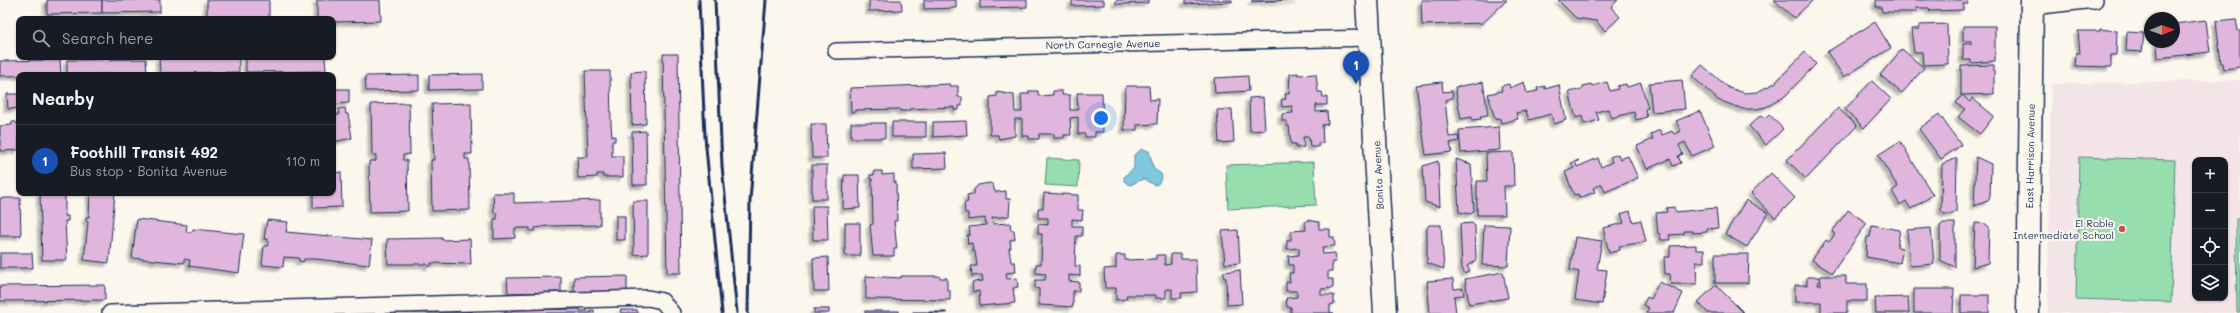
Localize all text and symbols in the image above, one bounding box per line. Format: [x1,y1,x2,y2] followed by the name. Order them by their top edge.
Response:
[2144,12,2180,48] north arrow
[16,16,336,60] search box
[30,27,52,49] icon: search
[62,28,153,48] text: Search here
[1046,36,1160,52] street label: North Carnegie Avenue
[1343,51,1369,84] pin: 1
[32,87,94,109] text: Nearby
[2022,103,2038,209] street label: East Harrison Avenue
[1091,108,1111,128] your location
[1369,140,1387,210] street label: Bonita Avenue
[70,142,218,162] text: Foothill Transit 492
[42,152,48,169] text: 1
[286,152,320,169] text: 110 m
[2192,157,2228,301] map controls
[2192,157,2228,193] button: +
[70,162,227,179] text: Bus stop · Bonita Avenue
[2192,193,2228,229] button: −
[2013,216,2114,242] place label: El Roble Intermediate School
[2117,224,2127,234] marker: El Roble Intermediate School
[2192,229,2228,265] button: locate
[2192,265,2228,301] button: layers

